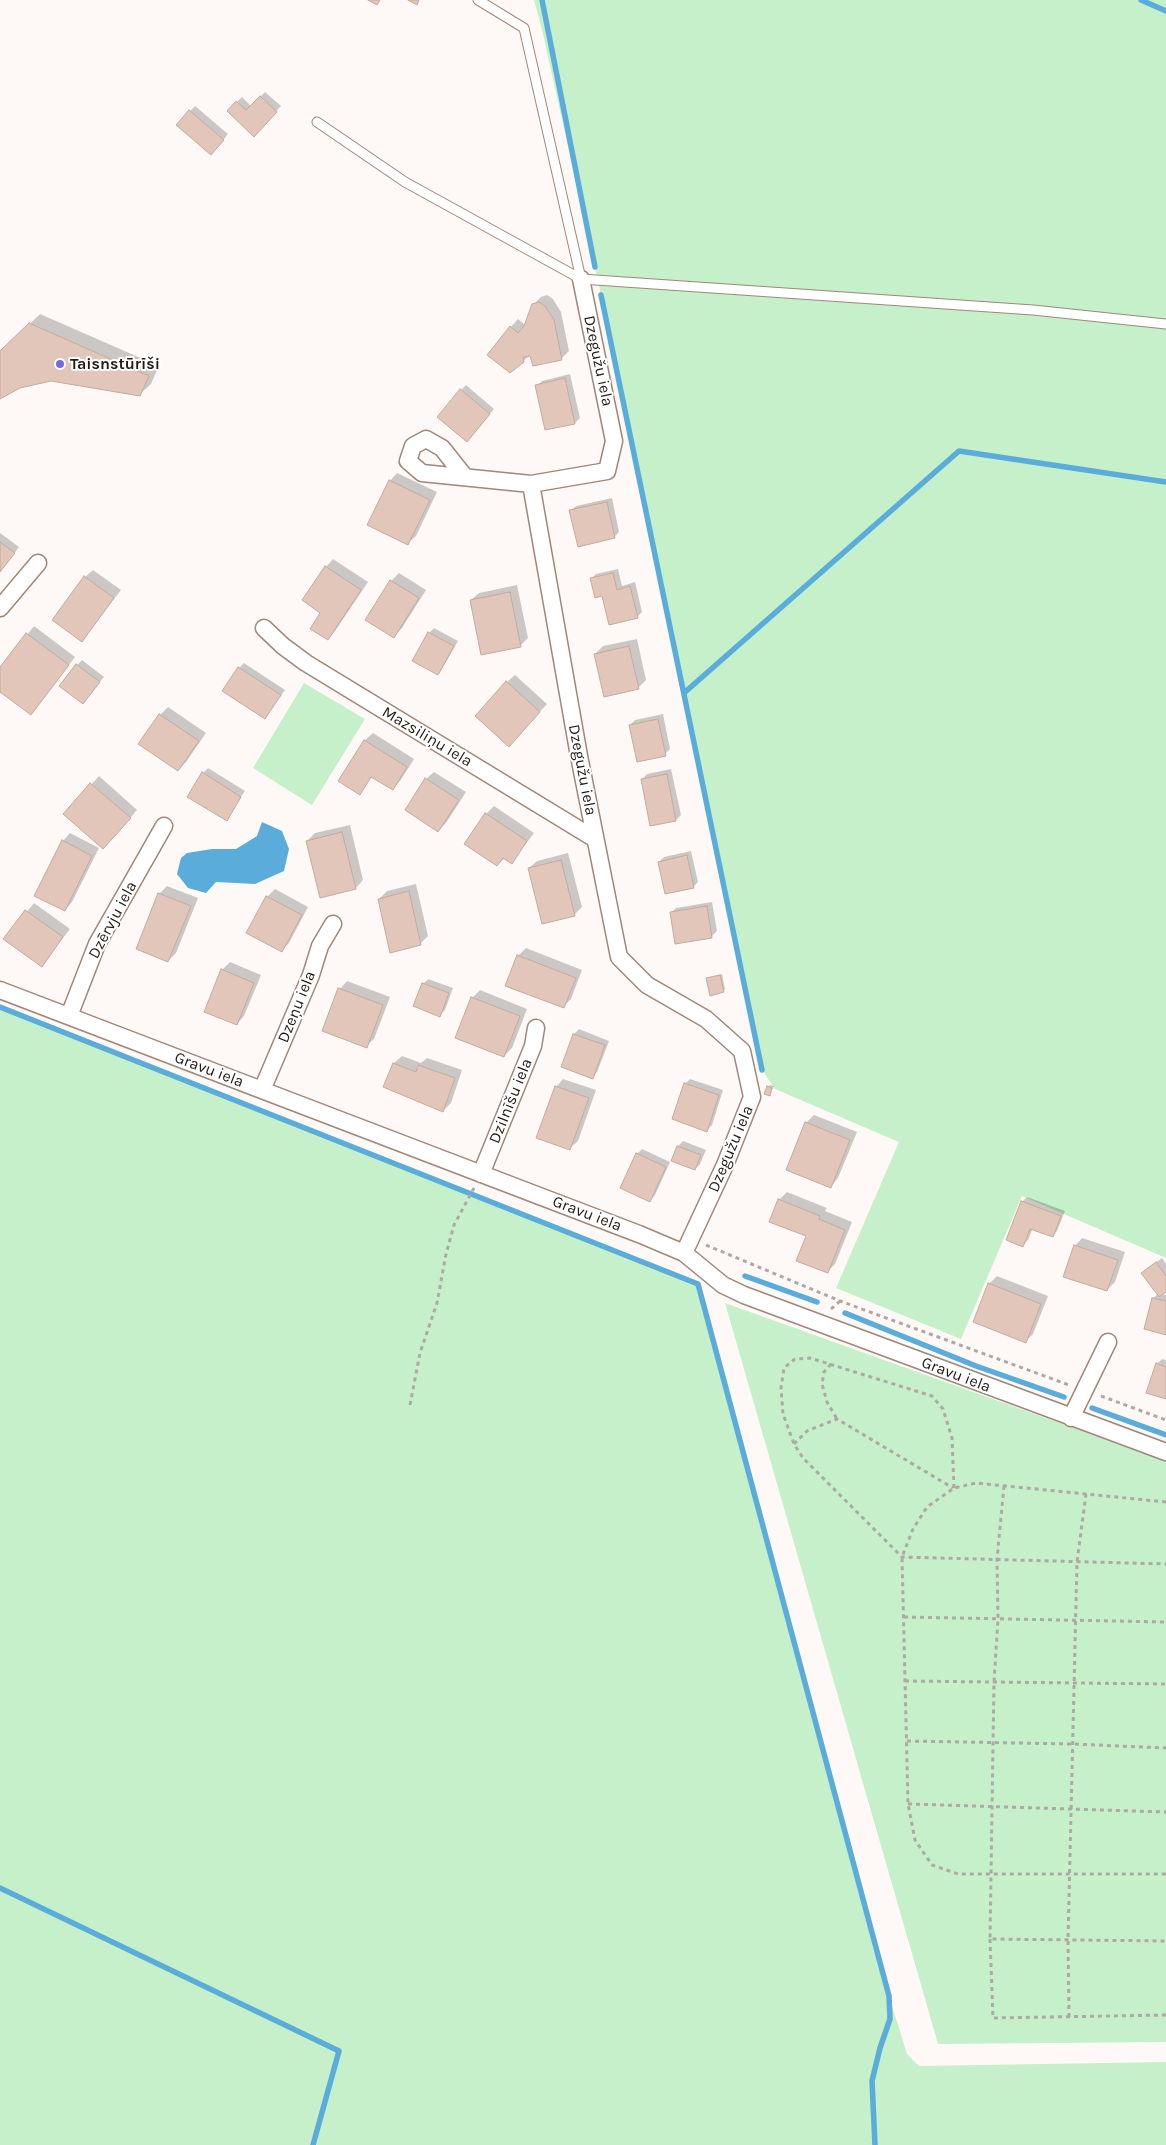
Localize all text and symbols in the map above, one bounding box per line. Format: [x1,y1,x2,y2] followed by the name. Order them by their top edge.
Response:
[579,314,617,408] street label: Dzegužu iela
[70,354,160,374] place label: Taisnstūrīši
[54,358,66,370] marker: Taisnstūrīši
[378,703,476,771] street label: Mazsiliņu iela
[564,723,600,817] street label: Dzegužu iela
[85,878,141,962] street label: Dzērvju iela
[274,968,320,1046] street label: Dzeņu iela
[172,1048,246,1092] street label: Gravu iela
[485,1056,537,1146] street label: Dzilnīšu iela
[704,1103,758,1195] street label: Dzegužu iela
[550,1192,624,1236] street label: Gravu iela
[919,1353,993,1397] street label: Gravu iela

